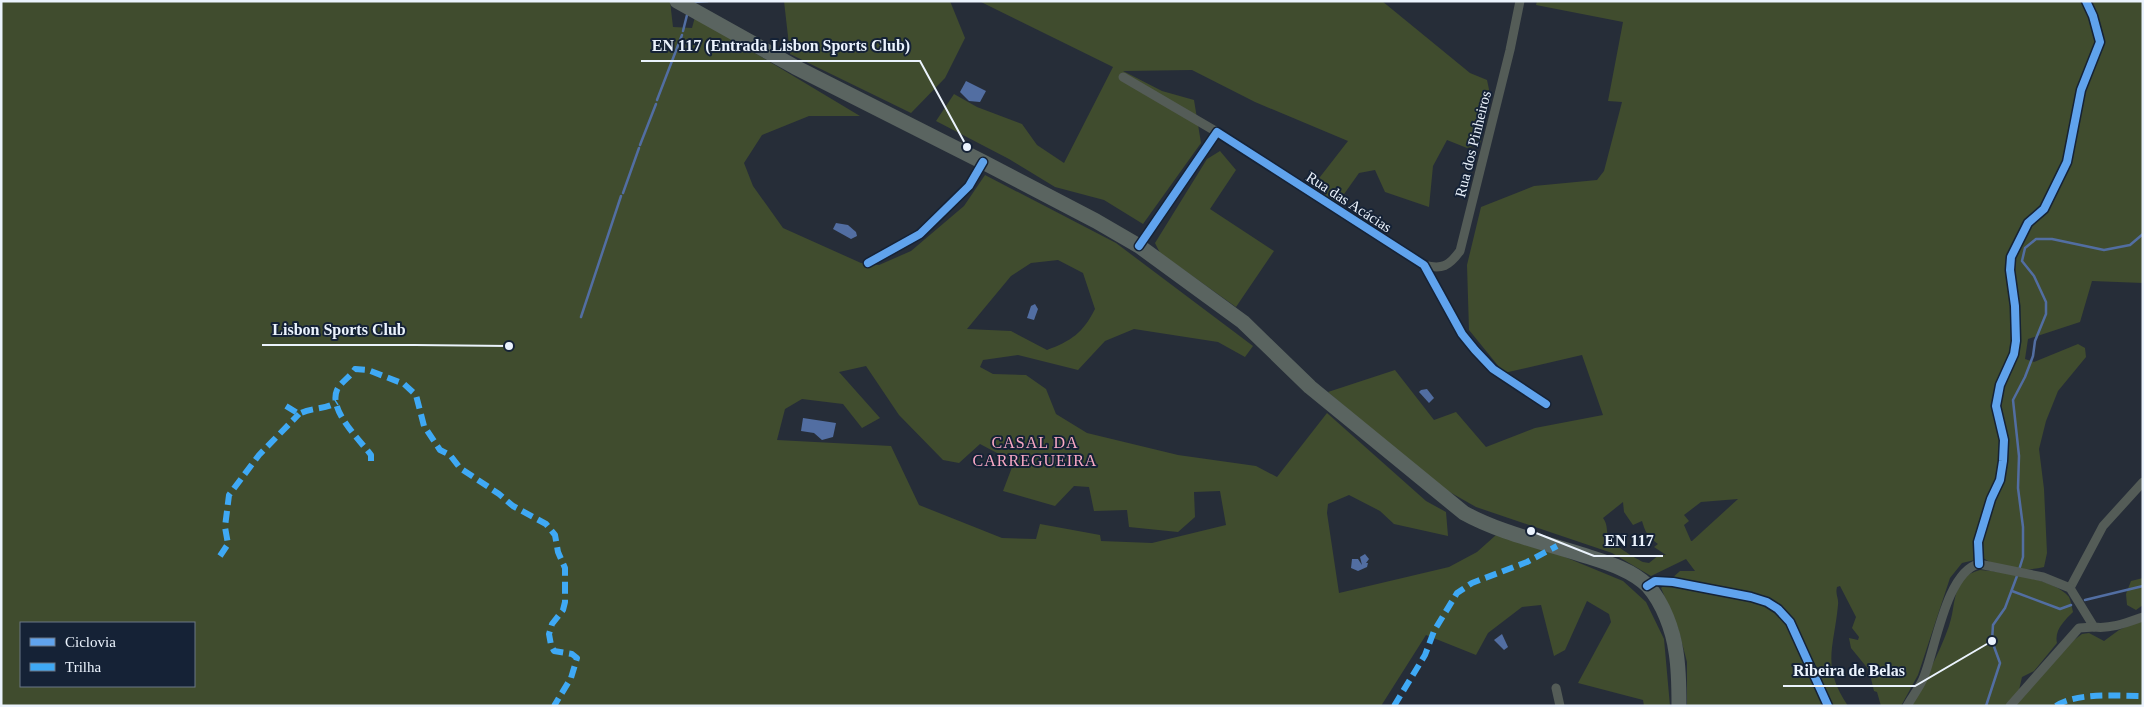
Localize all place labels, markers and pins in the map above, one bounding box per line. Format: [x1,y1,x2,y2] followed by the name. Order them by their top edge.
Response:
[641,30,920,61] callout: EN 117 (Entrada Lisbon Sports Club)
[262,314,415,345] callout: Lisbon Sports Club
[1594,525,1663,556] callout: EN 117
[1783,655,1915,686] callout: Ribeira de Belas

